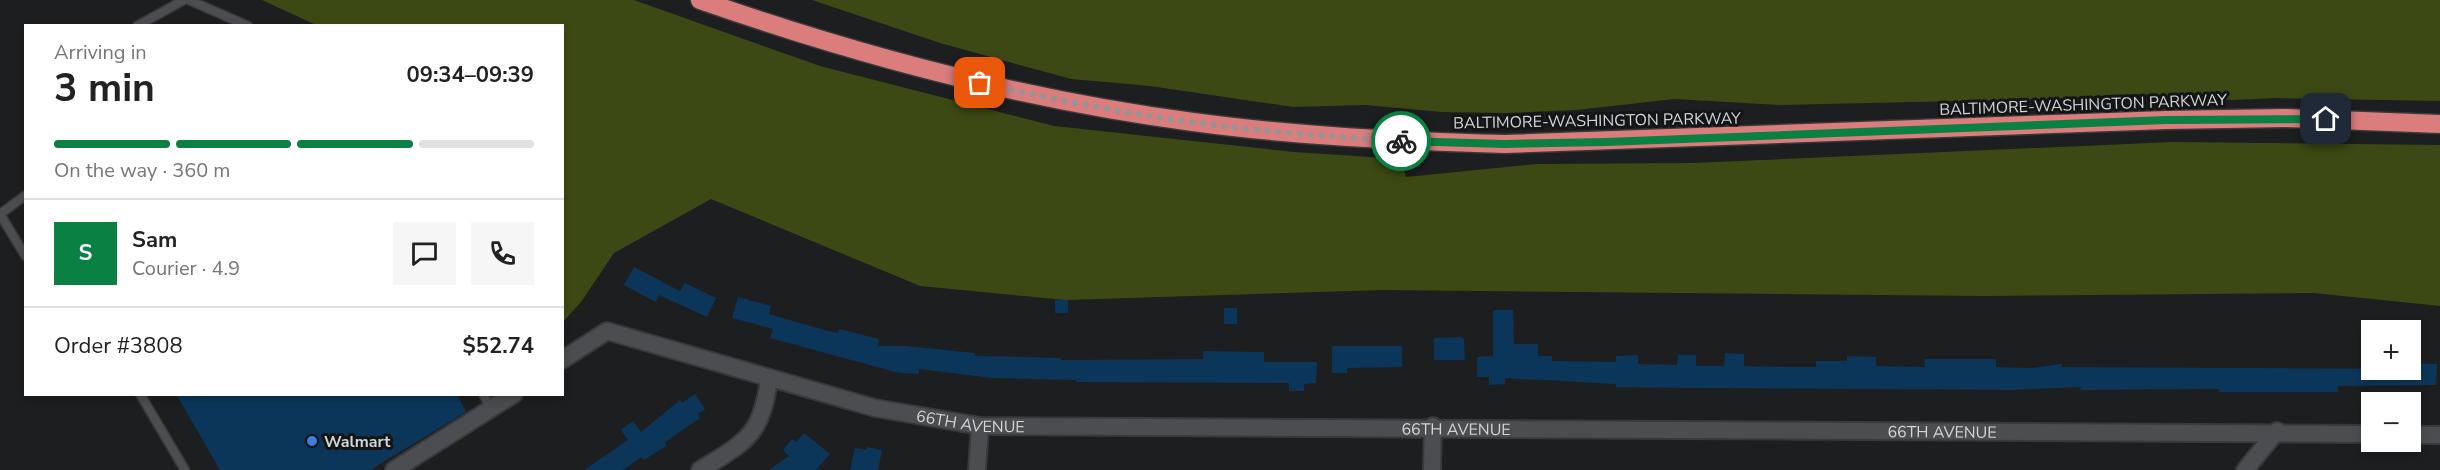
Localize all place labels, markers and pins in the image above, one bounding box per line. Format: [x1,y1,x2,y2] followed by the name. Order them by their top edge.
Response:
[954,57,1005,108] pin
[2300,93,2351,144] pin
[324,431,391,453] place label: Walmart
[305,434,319,448] marker: Walmart

